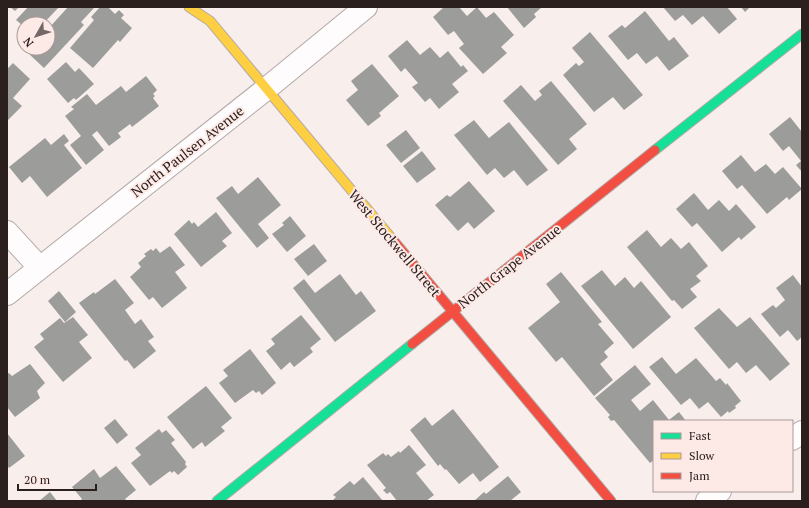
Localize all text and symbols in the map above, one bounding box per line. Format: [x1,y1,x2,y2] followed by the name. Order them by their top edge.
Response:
[16,16,56,56] north arrow
[20,34,36,50] text: N
[127,101,247,201] street label: North Paulsen Avenue
[345,185,446,301] street label: West Stockwell Street
[453,220,565,312] street label: North Grape Avenue
[653,420,793,492] legend
[689,428,712,443] text: Fast
[689,448,715,463] text: Slow
[18,466,96,492] scale bar
[689,468,710,483] text: Jam
[24,472,51,487] text: 20 m

